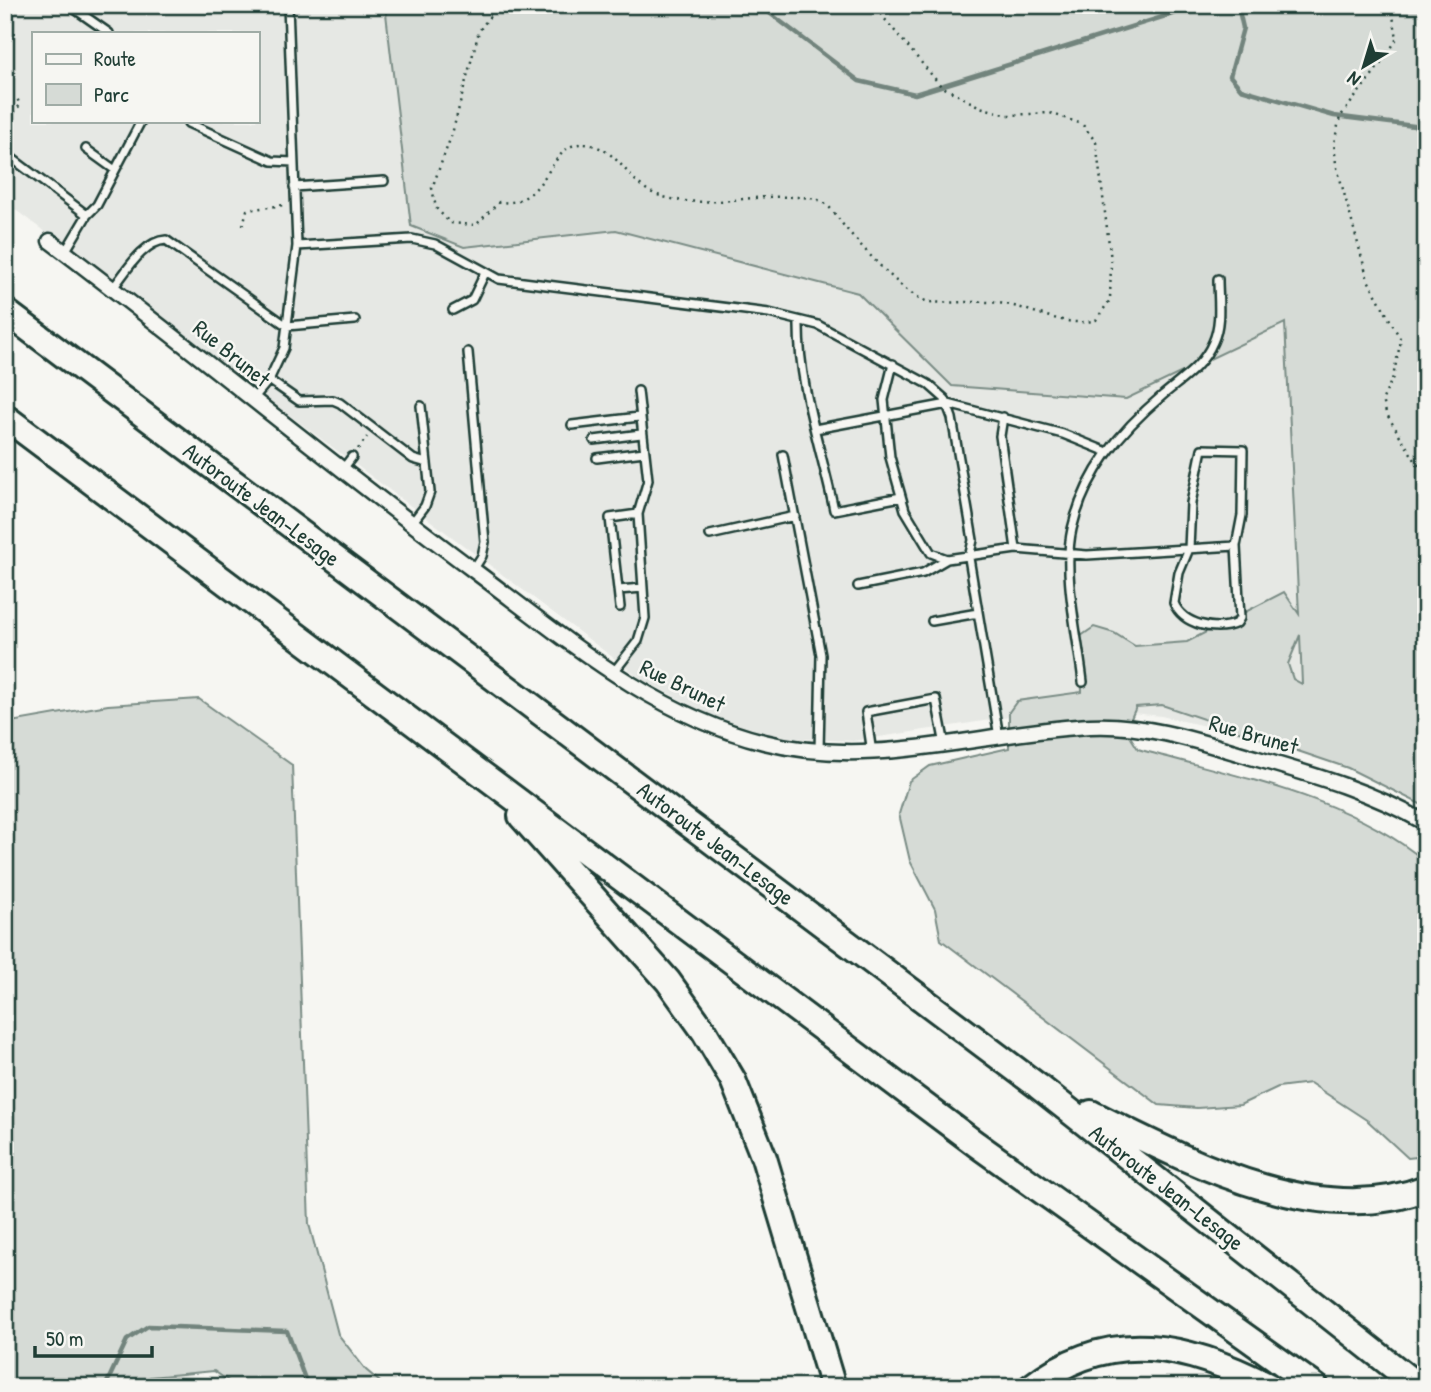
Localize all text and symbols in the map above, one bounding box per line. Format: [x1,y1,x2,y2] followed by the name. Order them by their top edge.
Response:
[32,32,259,122] legend
[1330,32,1400,102] north arrow
[94,44,136,73] text: Route
[1342,66,1366,93] text: N
[94,80,129,109] text: Parc
[187,312,278,394] street label: Rue Brunet
[177,435,347,573] street label: Autoroute Jean-Lesage
[635,651,732,719] street label: Rue Brunet
[1206,707,1303,762] street label: Rue Brunet
[631,774,801,912] street label: Autoroute Jean-Lesage
[1083,1117,1251,1257] street label: Autoroute Jean-Lesage
[35,1315,152,1359] scale bar
[46,1324,83,1353] text: 50 m

